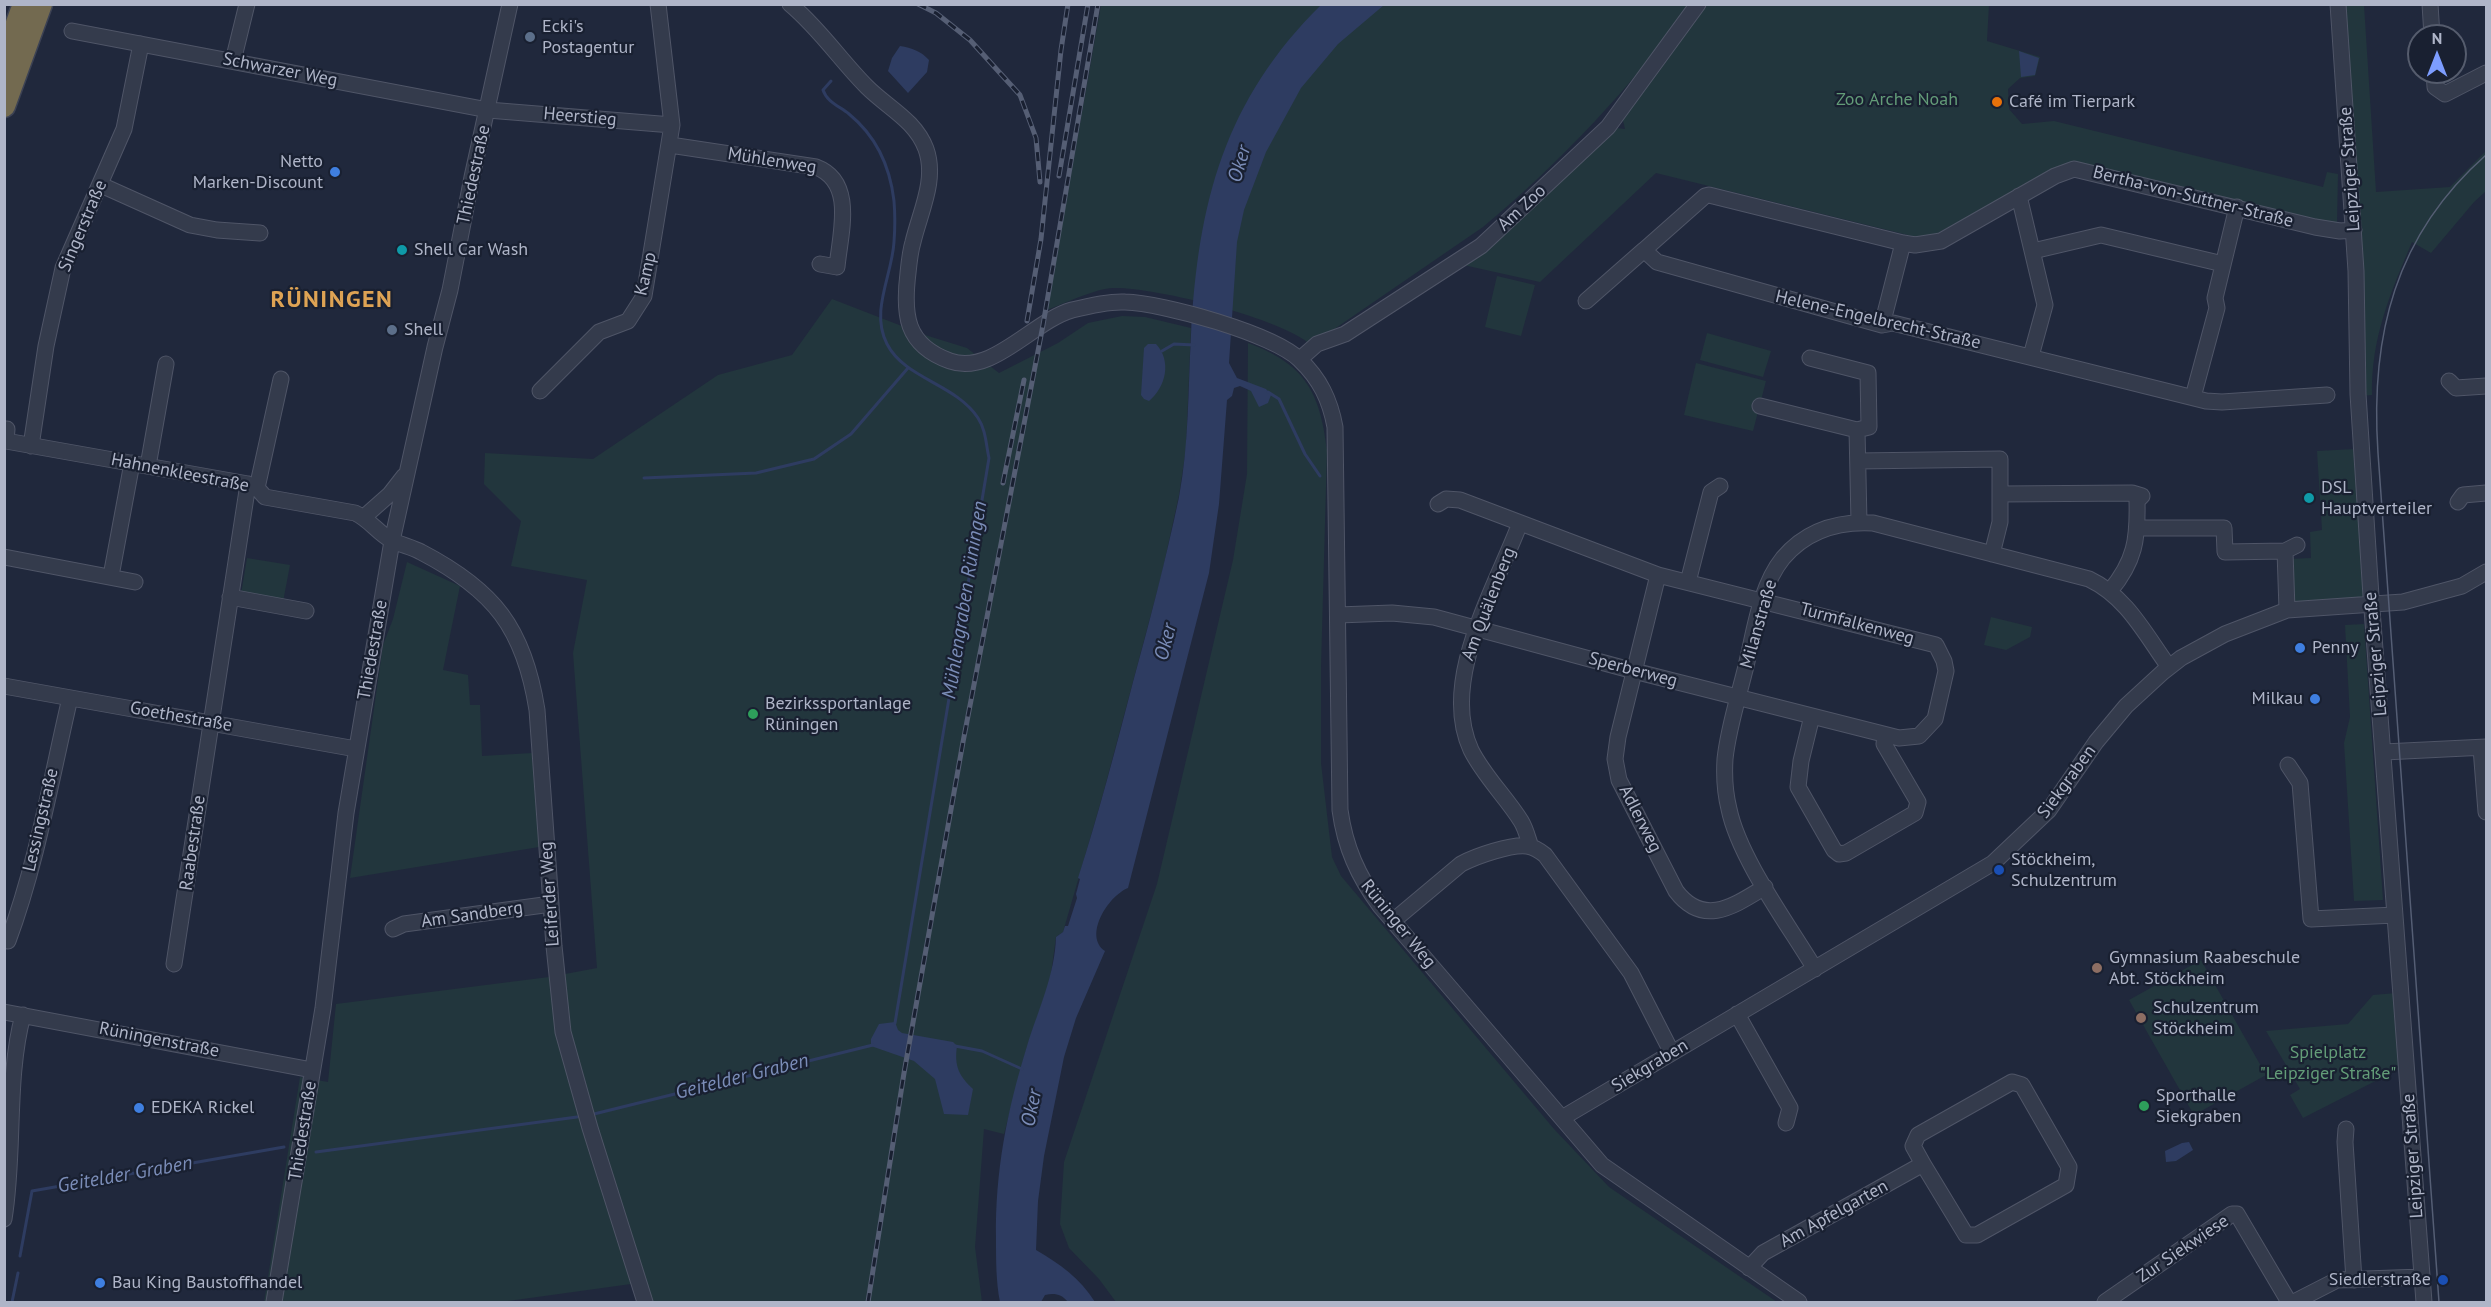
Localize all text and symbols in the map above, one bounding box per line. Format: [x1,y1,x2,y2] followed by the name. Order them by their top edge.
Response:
[542,16,634,58] place label: Ecki's Postagentur
[2407,24,2467,84] north arrow
[2432,28,2442,48] text: N
[523,30,537,44] marker: Ecki's Postagentur
[221,48,339,92] street label: Schwarzer Weg
[1836,89,1958,111] park label: Zoo Arche Noah
[2009,91,2135,113] place label: Café im Tierpark
[1990,95,2004,109] marker: Café im Tierpark
[542,103,618,131] street label: Heerstieg
[2335,106,2365,232] street label: Leipziger Straße
[453,123,495,227] street label: Thiedestraße
[726,143,818,179] street label: Mühlenweg
[1223,143,1257,185] water label: Oker
[193,151,323,194] place label: Netto Marken-Discount
[2091,162,2295,232] street label: Bertha-von-Suttner-Straße
[328,165,342,179] marker: Netto Marken-Discount
[54,177,112,275] street label: Singerstraße
[1493,180,1551,236] street label: Am Zoo
[414,239,528,261] place label: Shell Car Wash
[395,243,409,257] marker: Shell Car Wash
[631,250,661,298] street label: Kamp
[271,286,393,314] district label: RÜNINGEN
[1773,286,1983,354] street label: Helene-Engelbrecht-Straße
[404,319,443,341] place label: Shell
[385,323,399,337] marker: Shell
[109,449,251,497] street label: Hahnenkleestraße
[2321,477,2432,520] place label: DSL Hauptverteiler
[2302,491,2316,505] marker: DSL Hauptverteiler
[938,499,992,701] water label: Mühlengraben Rüningen
[1457,544,1521,664] street label: Am Quälenberg
[1736,577,1782,671] street label: Milanstraße
[2360,591,2392,717] street label: Leipziger Straße
[354,598,392,702] street label: Thiedestraße
[1797,598,1917,650] street label: Turmfalkenweg
[1150,621,1182,663] water label: Oker
[2312,637,2359,659] place label: Penny
[2293,641,2307,655] marker: Penny
[1586,648,1680,692] street label: Sperberweg
[2251,688,2303,710] place label: Milkau
[2308,692,2322,706] marker: Milkau
[765,693,911,736] place label: Bezirkssportanlage Rüningen
[128,697,234,737] street label: Goethestraße
[746,707,760,721] marker: Bezirkssportanlage Rüningen
[2033,741,2101,823] street label: Siekgraben
[19,766,63,874] street label: Lessingstraße
[1614,782,1666,856] street label: Adlerweg
[176,794,210,892] street label: Raabestraße
[536,841,564,947] street label: Leiferder Weg
[2011,849,2117,892] place label: Stöckheim, Schulzentrum
[1992,863,2006,877] marker: Stöckheim, Schulzentrum
[1356,876,1440,972] street label: Rüninger Weg
[420,897,524,933] street label: Am Sandberg
[2109,947,2300,990] place label: Gymnasium Raabeschule Abt. Stöckheim
[2090,961,2104,975] marker: Gymnasium Raabeschule Abt. Stöckheim
[2153,997,2259,1040] place label: Schulzentrum Stöckheim
[2134,1011,2148,1025] marker: Schulzentrum Stöckheim
[97,1018,221,1062] street label: Rüningenstraße
[1608,1035,1692,1097] street label: Siekgraben
[2260,1042,2396,1084] park label: Spielplatz "Leipziger Straße"
[673,1049,811,1105] water label: Geitelder Graben
[284,1079,322,1183] street label: Thiedestraße
[2156,1085,2241,1128] place label: Sporthalle Siekgraben
[1017,1087,1047,1129] water label: Oker
[2398,1093,2428,1219] street label: Leipziger Straße
[151,1097,254,1119] place label: EDEKA Rickel
[2137,1099,2151,1113] marker: Sporthalle Siekgraben
[132,1101,146,1115] marker: EDEKA Rickel
[56,1151,194,1199] water label: Geitelder Graben
[1776,1175,1892,1253] street label: Am Apfelgarten
[2133,1210,2233,1288] street label: Zur Siekwiese
[2329,1269,2431,1291] place label: Siedlerstraße
[112,1272,302,1294] place label: Bau King Baustoffhandel
[2436,1273,2450,1287] marker: Siedlerstraße
[93,1276,107,1290] marker: Bau King Baustoffhandel

